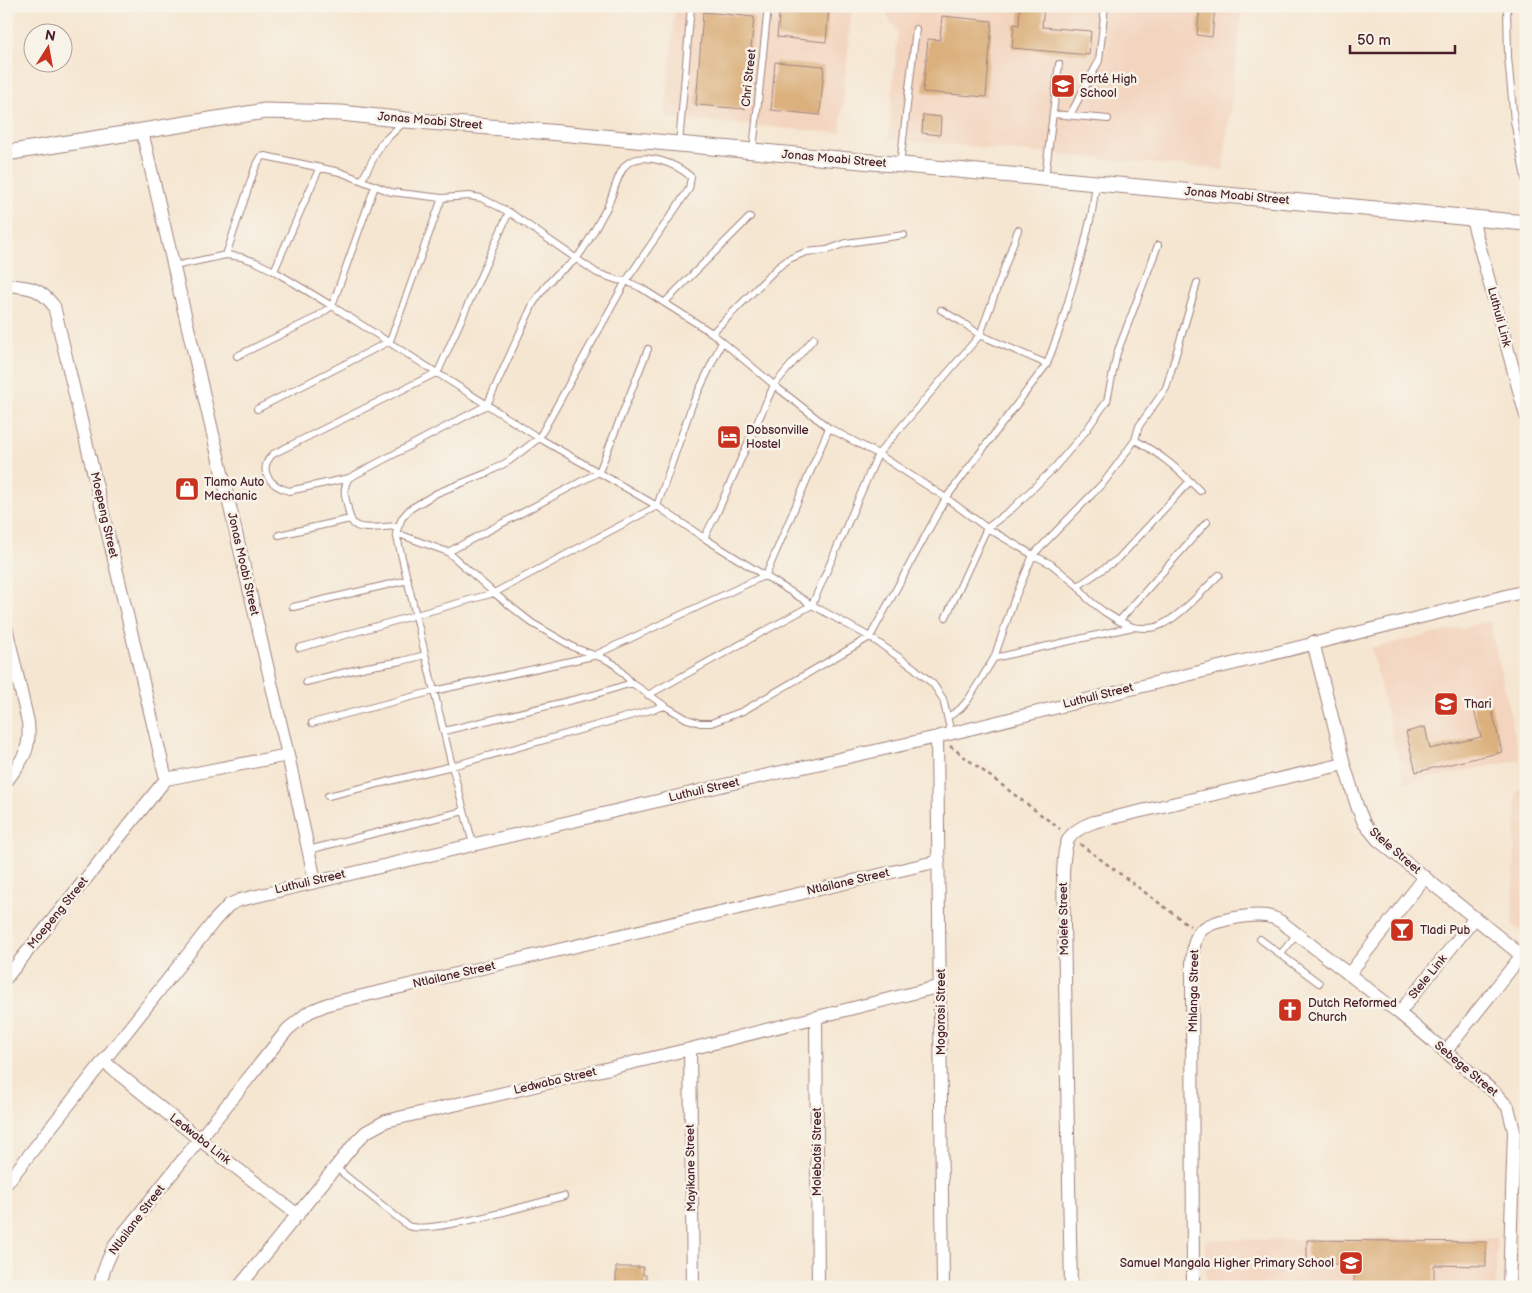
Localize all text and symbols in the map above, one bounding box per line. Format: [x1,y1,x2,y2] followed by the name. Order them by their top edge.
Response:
[22,22,72,72] north arrow
[1350,22,1454,54] scale bar
[44,26,57,45] text: N
[1357,31,1391,50] text: 50 m
[738,48,760,108] street label: Chri Street
[1080,72,1137,101] place label: Forté High School
[1050,73,1076,99] school or university icon: Forté High School
[377,109,483,133] street label: Jonas Moabi Street
[781,147,887,171] street label: Jonas Moabi Street
[1184,184,1290,208] street label: Jonas Moabi Street
[1484,285,1514,349] street label: Luthuli Link
[746,423,809,452] place label: Dobsonville Hostel
[716,424,742,450] hotel icon: Dobsonville Hostel
[87,470,121,560] street label: Moepeng Street
[204,475,264,504] place label: Tlamo Auto Mechanic
[174,476,200,502] shop icon: Tlamo Auto Mechanic
[224,511,262,617] street label: Jonas Moabi Street
[1061,680,1135,712] street label: Luthuli Street
[1433,691,1459,717] school or university icon: Thari
[1464,697,1492,712] place label: Thari
[667,775,741,805] street label: Luthuli Street
[1366,825,1424,878] street label: Stele Street
[805,865,891,899] street label: Ntlailane Street
[273,867,347,897] street label: Luthuli Street
[24,874,92,952] street label: Moepeng Street
[1056,882,1072,956] street label: Molefe Street
[1389,917,1415,943] bar icon: Tladi Pub
[1420,923,1470,938] place label: Tladi Pub
[1186,949,1202,1033] street label: Mhlanga Street
[1405,952,1451,1002] street label: Stele Link
[411,958,497,992] street label: Ntlailane Street
[934,968,949,1055] street label: Mogorosi Street
[1308,996,1397,1025] place label: Dutch Reformed Church
[1277,997,1303,1023] church icon: Dutch Reformed Church
[1431,1038,1501,1100] street label: Sebege Street
[512,1064,598,1098] street label: Ledwaba Street
[810,1107,825,1196] street label: Molebatsi Street
[166,1110,234,1168] street label: Ledwaba Link
[683,1124,699,1212] street label: Mayikane Street
[106,1182,168,1258] street label: Ntlailane Street
[1338,1250,1364,1276] school or university icon: Samuel Mangala Higher Primary School
[1120,1256,1334,1271] place label: Samuel Mangala Higher Primary School

